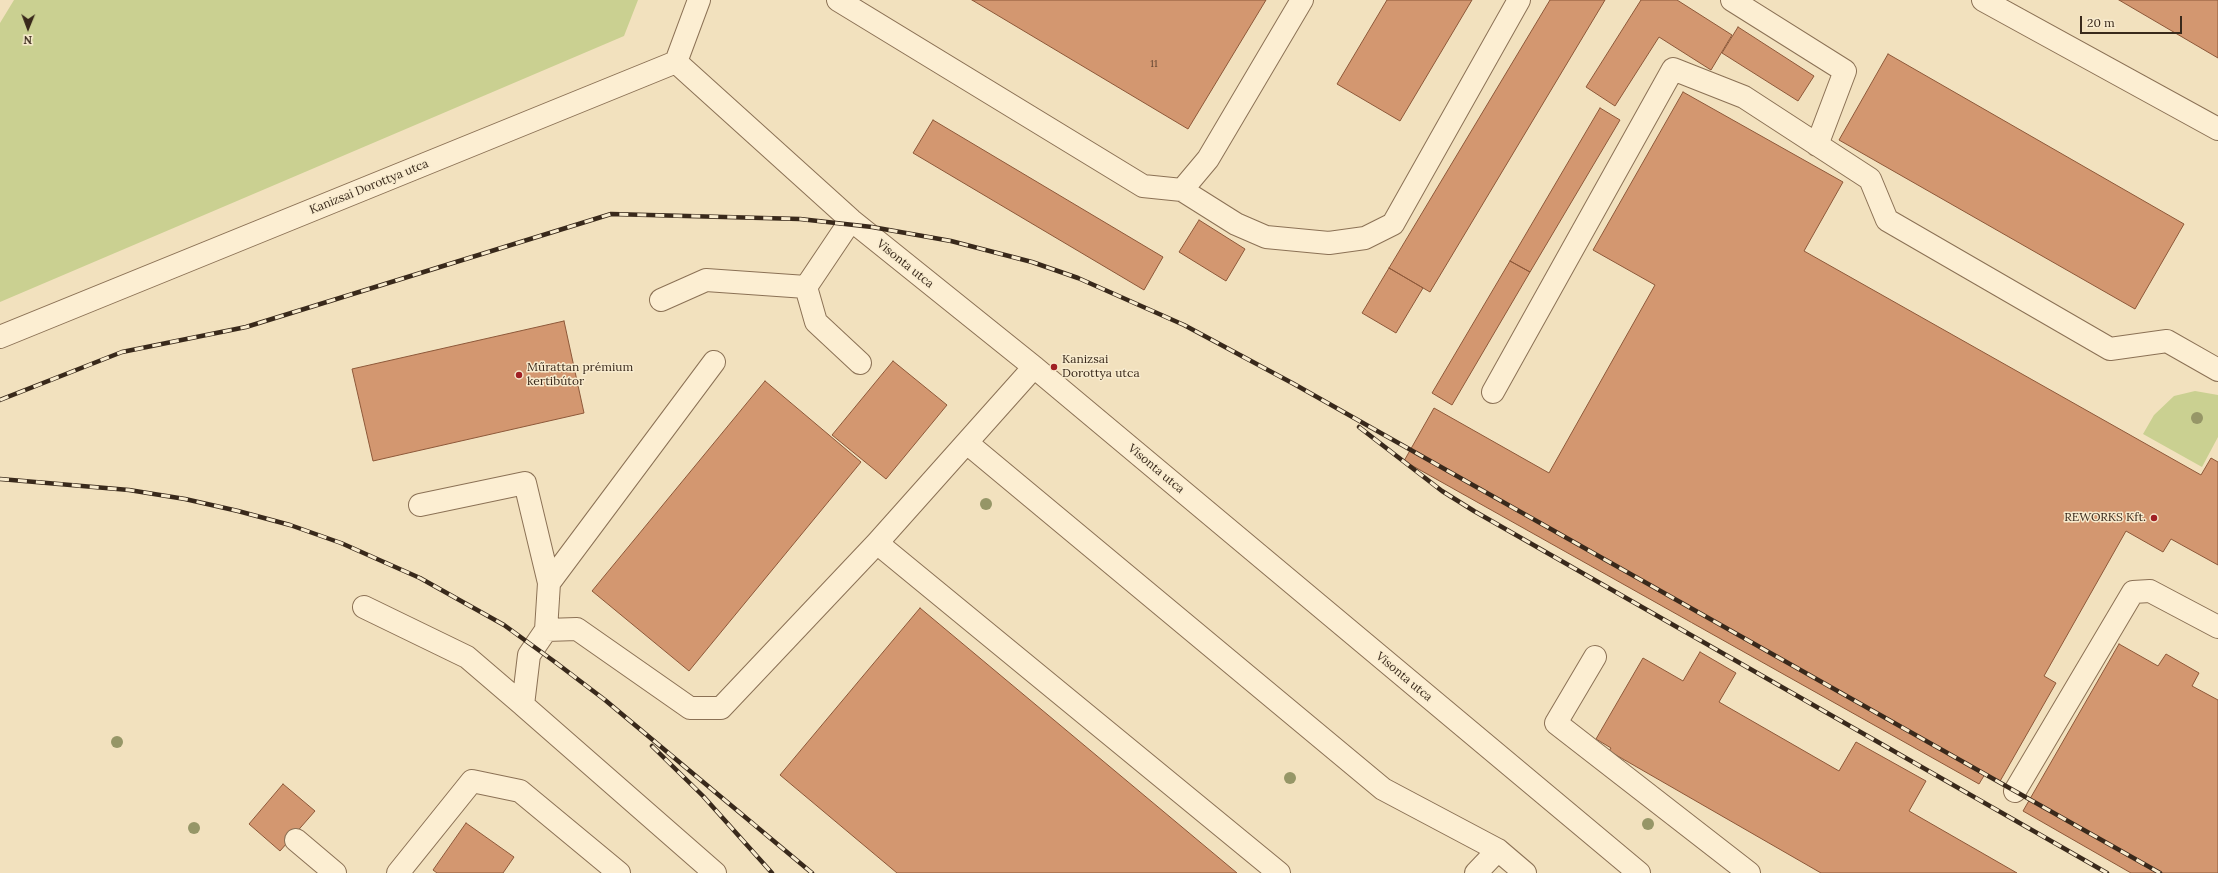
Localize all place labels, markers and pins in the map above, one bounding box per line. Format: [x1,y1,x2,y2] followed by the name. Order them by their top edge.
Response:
[1062,353,1140,381] place label: Kanizsai Dorottya utca
[527,361,633,389] place label: Műrattan prémium kertibútor
[1049,362,1059,372] marker: Kanizsai Dorottya utca
[514,370,524,380] marker: Műrattan prémium kertibútor
[2064,511,2146,525] place label: REWORKS Kft.
[2149,513,2159,523] marker: REWORKS Kft.

